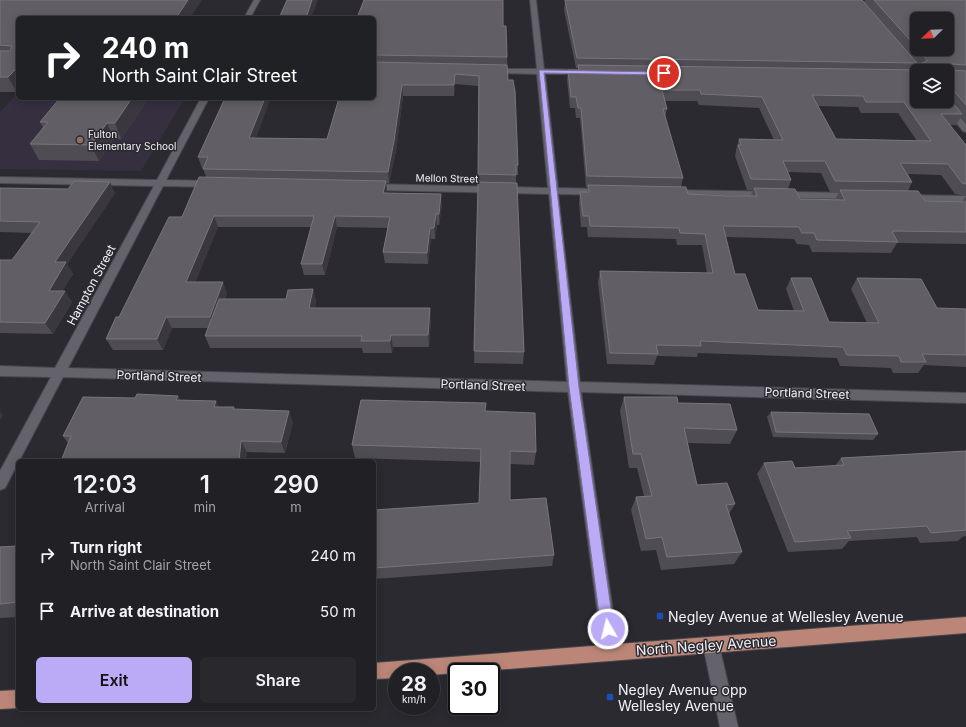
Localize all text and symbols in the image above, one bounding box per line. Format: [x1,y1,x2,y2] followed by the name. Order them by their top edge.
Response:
[910,12,954,56] north arrow
[910,12,954,108] map controls
[102,31,189,65] text: 240 m
[36,32,88,84] icon: right
[647,56,681,90] pin
[653,62,675,84] icon: arrive
[910,64,954,108] button: layers
[102,65,297,86] text: North Saint Clair Street
[88,128,177,152] place label: Fulton Elementary School
[75,135,85,145] marker: Fulton Elementary School
[416,171,479,185] street label: Mellon Street
[64,242,119,328] street label: Hampton Street
[116,367,202,385] street label: Portland Street
[440,376,526,394] street label: Portland Street
[764,384,850,402] street label: Portland Street
[73,470,137,499] text: 12:03
[200,470,210,499] text: 1
[273,470,319,499] text: 290
[85,499,125,515] text: Arrival
[194,499,216,515] text: min
[290,499,302,515] text: m
[70,538,142,557] text: Turn right
[36,544,58,566] icon: right
[311,546,356,565] text: 240 m
[70,557,211,573] text: North Saint Clair Street
[36,600,58,622] icon: arrive
[70,602,219,621] text: Arrive at destination
[320,602,356,621] text: 50 m
[587,608,629,650] position arrow
[668,608,904,625] place label: Negley Avenue at Wellesley Avenue
[655,611,665,621] marker: Negley Avenue at Wellesley Avenue
[635,632,777,658] street label: North Negley Avenue
[36,657,192,703] button: Exit
[200,657,356,703] button: Share
[448,663,500,715] speed limit sign: 30
[401,672,427,696] text: 28
[618,681,747,714] place label: Negley Avenue opp Wellesley Avenue
[605,692,615,702] marker: Negley Avenue opp Wellesley Avenue
[402,693,426,705] text: km/h

